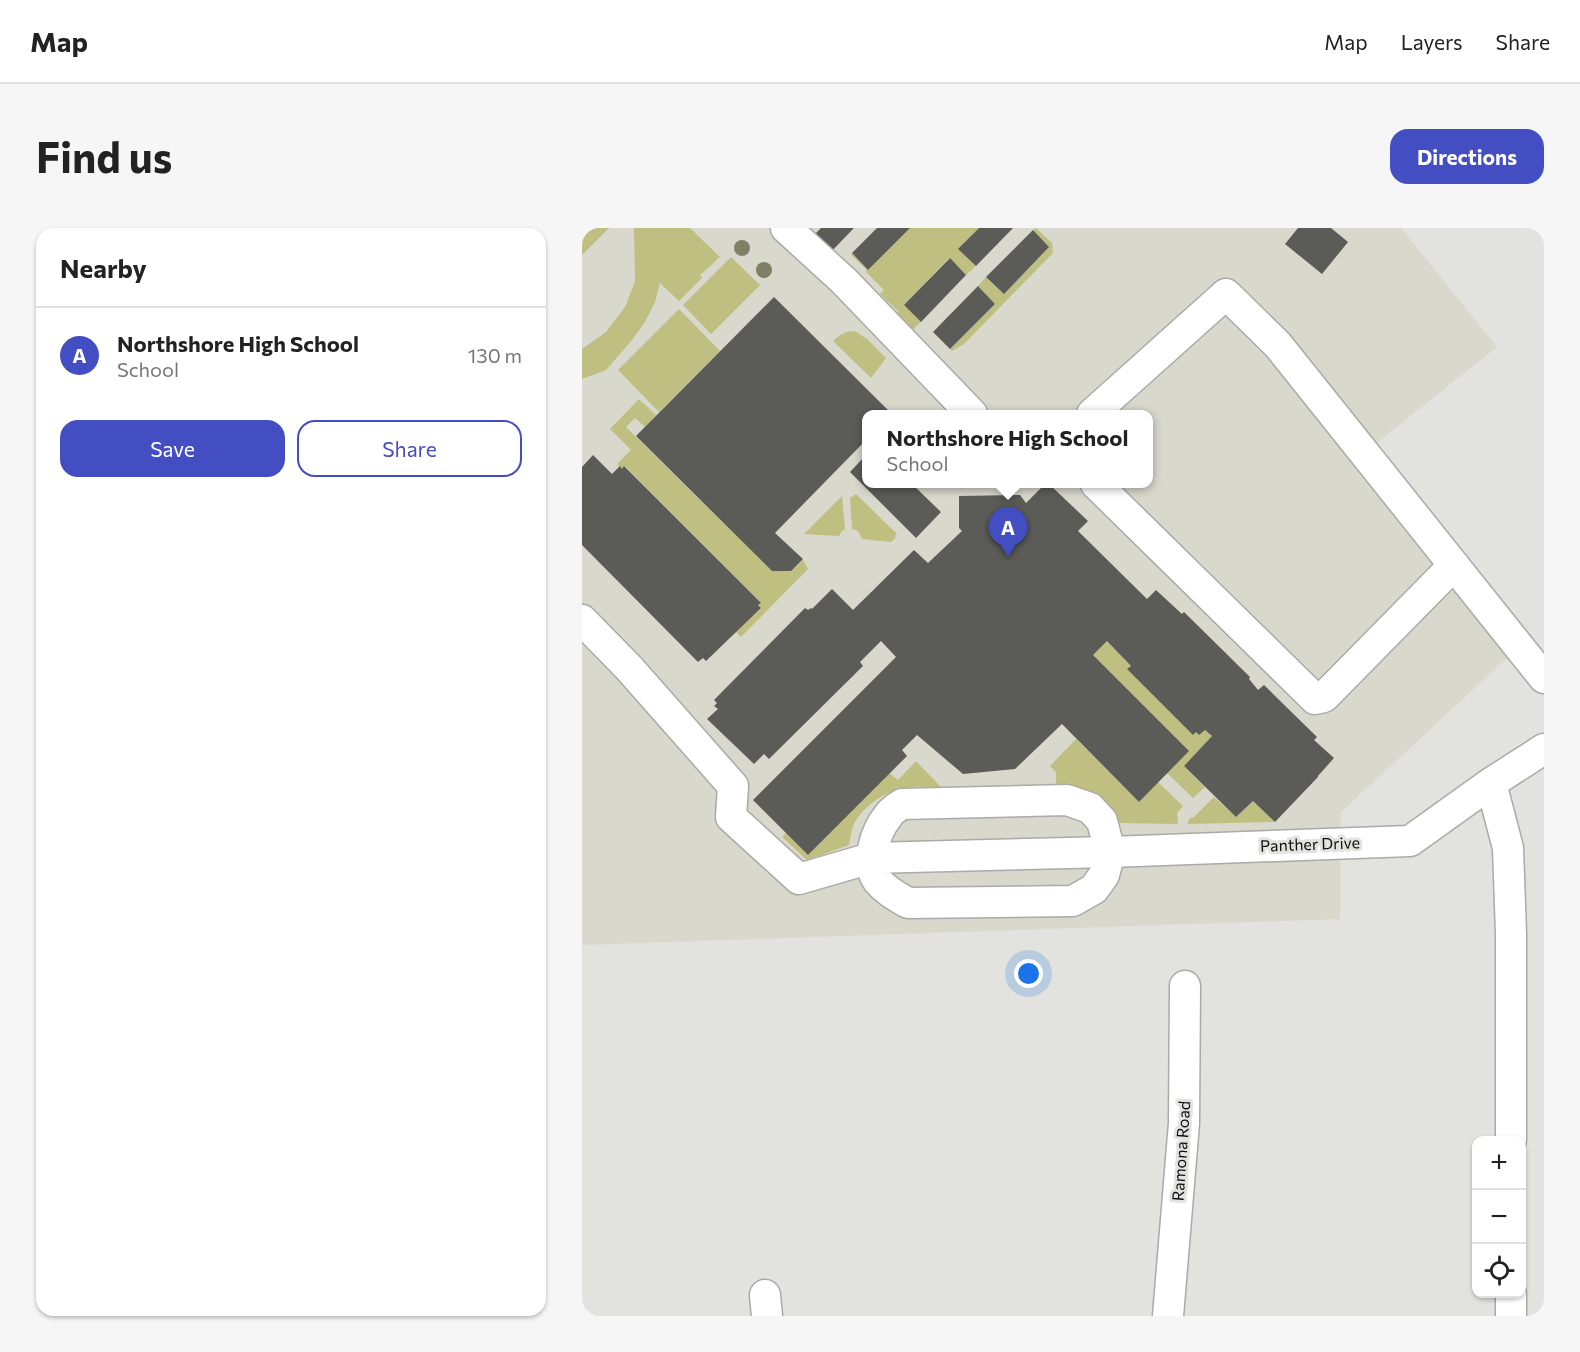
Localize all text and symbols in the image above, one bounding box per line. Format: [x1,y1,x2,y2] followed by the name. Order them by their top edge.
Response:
[30,24,88,58] text: Map
[1324,29,1368,54] text: Map
[1401,29,1463,54] text: Layers
[1496,29,1550,54] text: Share
[1390,129,1544,184] button: Directions
[36,130,172,182] text: Find us
[60,252,147,283] text: Nearby
[117,330,359,357] text: Northshore High School
[72,343,87,367] text: A
[468,343,522,367] text: 130 m
[117,357,179,381] text: School
[862,410,1153,488] popup
[60,420,285,477] button: Save
[297,420,522,477] button: Share
[887,424,1128,451] text: Northshore High School
[887,451,949,475] text: School
[988,508,1028,557] pin: A
[1260,832,1360,855] street label: Panther Drive
[1014,959,1043,988] your location
[1168,1100,1193,1202] street label: Ramona Road
[1472,1136,1526,1298] map controls
[1472,1136,1526,1190] button: +
[1472,1190,1526,1244] button: −
[1472,1244,1526,1298] button: locate

